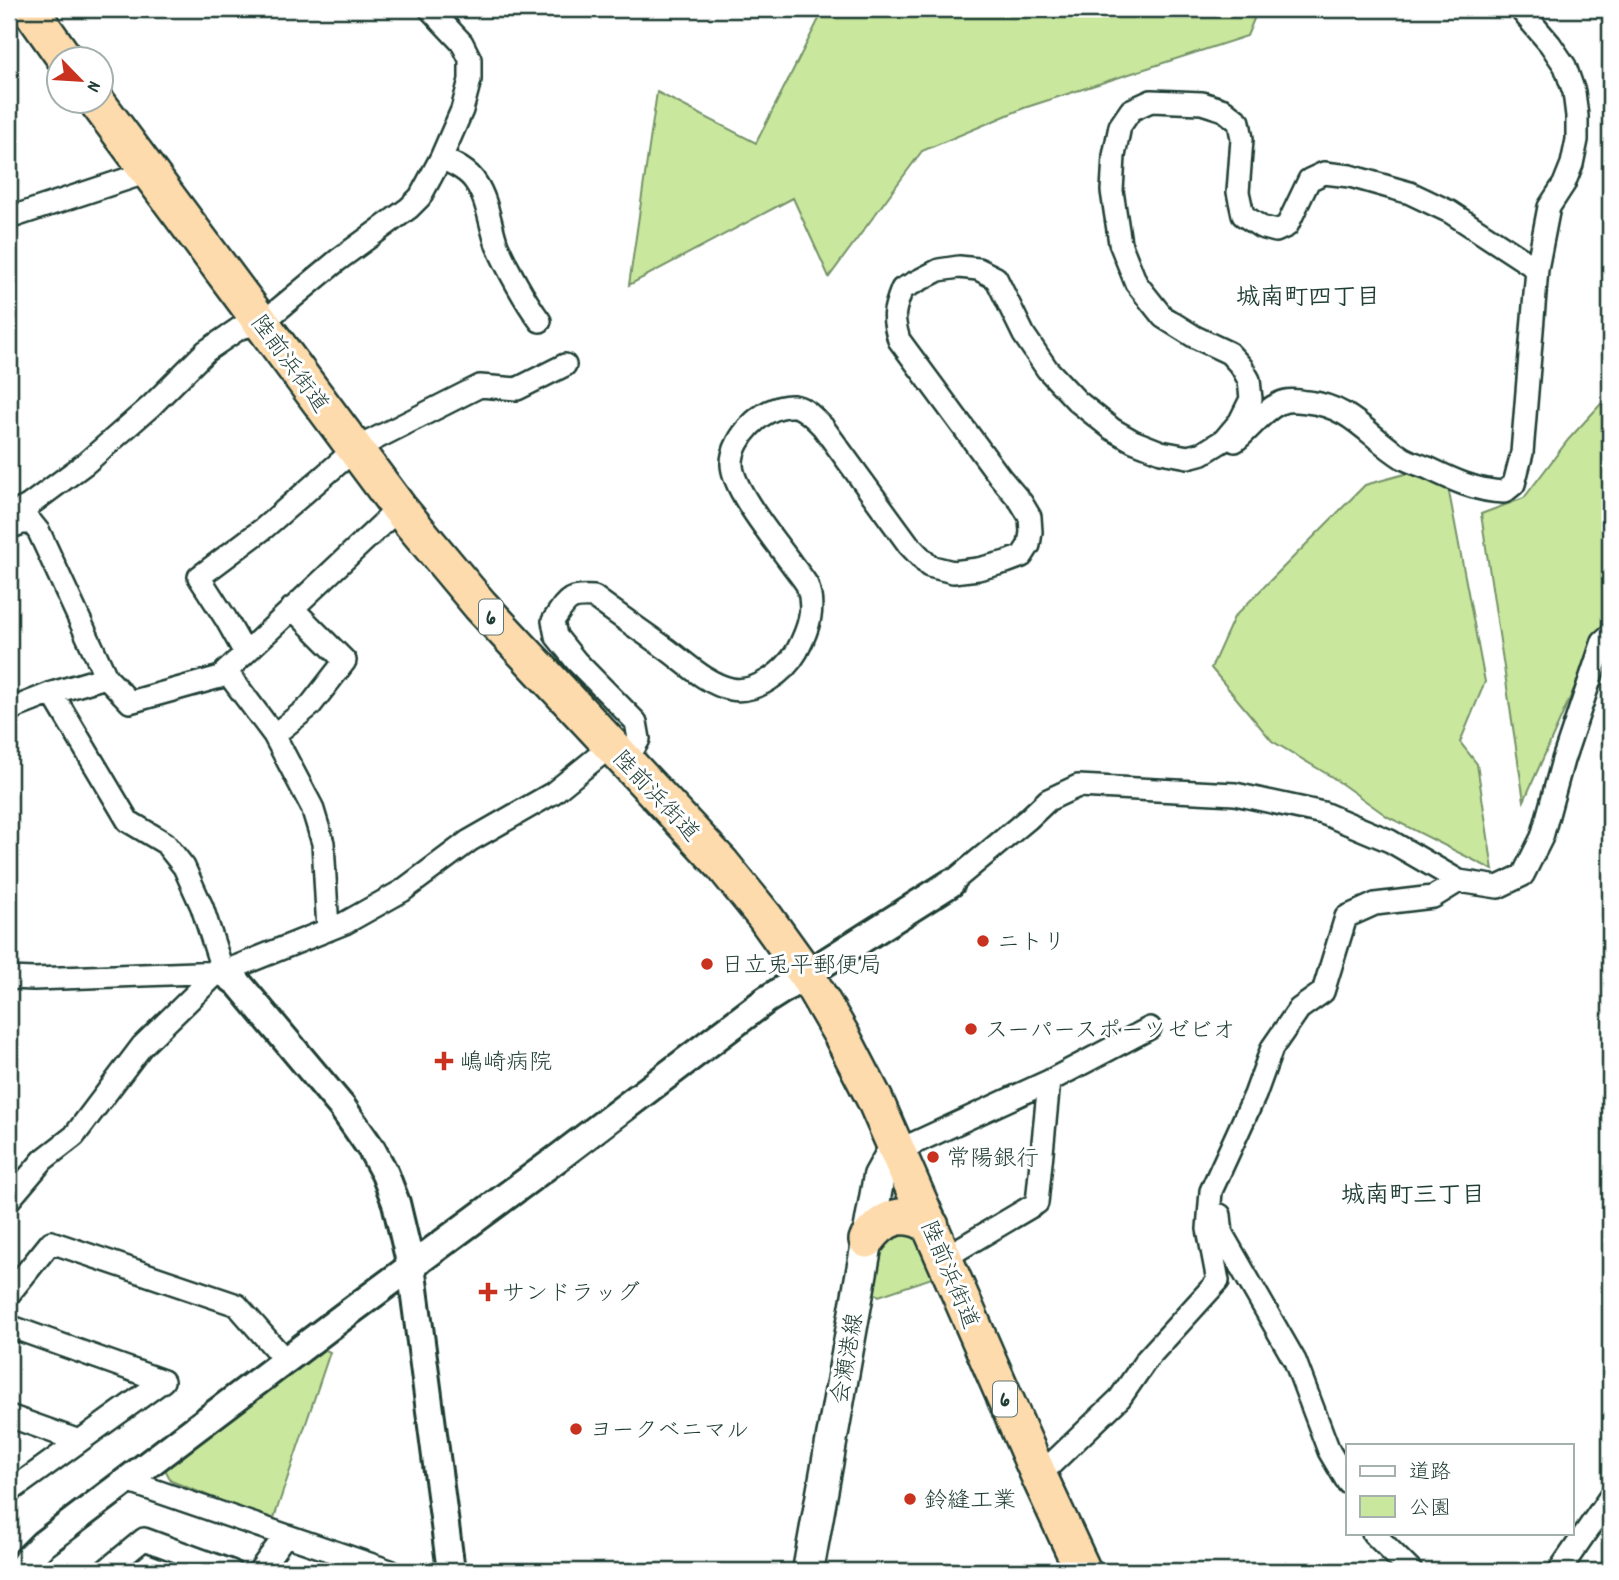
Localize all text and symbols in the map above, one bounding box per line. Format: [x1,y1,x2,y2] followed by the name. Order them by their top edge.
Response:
[46,46,116,116] north arrow
[78,76,106,96] text: N
[1236,282,1380,316] district label: 城南町四丁目
[241,309,335,421] street label: 陸前浜街道
[479,600,503,634] road number: 6
[603,744,706,851] street label: 陸前浜街道
[997,928,1066,961] place label: ニトリ
[975,933,991,949] marker: ニトリ
[721,951,882,984] place label: 日立兎平郵便局
[699,956,715,972] marker: 日立兎平郵便局
[985,1016,1235,1049] place label: スーパースポーツゼビオ
[963,1021,979,1037] marker: スーパースポーツゼビオ
[460,1048,552,1081] place label: 嶋崎病院
[434,1051,454,1071] marker: 嶋崎病院
[947,1144,1039,1177] place label: 常陽銀行
[925,1149,941,1165] marker: 常陽銀行
[1341,1180,1485,1214] district label: 城南町三丁目
[910,1216,985,1335] street label: 陸前浜街道
[502,1279,640,1312] place label: サンドラッグ
[480,1284,496,1300] marker: サンドラッグ
[825,1310,874,1407] street label: 会瀬港線
[993,1382,1017,1416] road number: 6
[590,1416,749,1449] place label: ヨークベニマル
[568,1421,584,1437] marker: ヨークベニマル
[1346,1444,1574,1534] legend
[1409,1459,1451,1489] text: 道路
[924,1486,1016,1519] place label: 鈴縫工業
[902,1491,918,1507] marker: 鈴縫工業
[1409,1495,1451,1525] text: 公園

